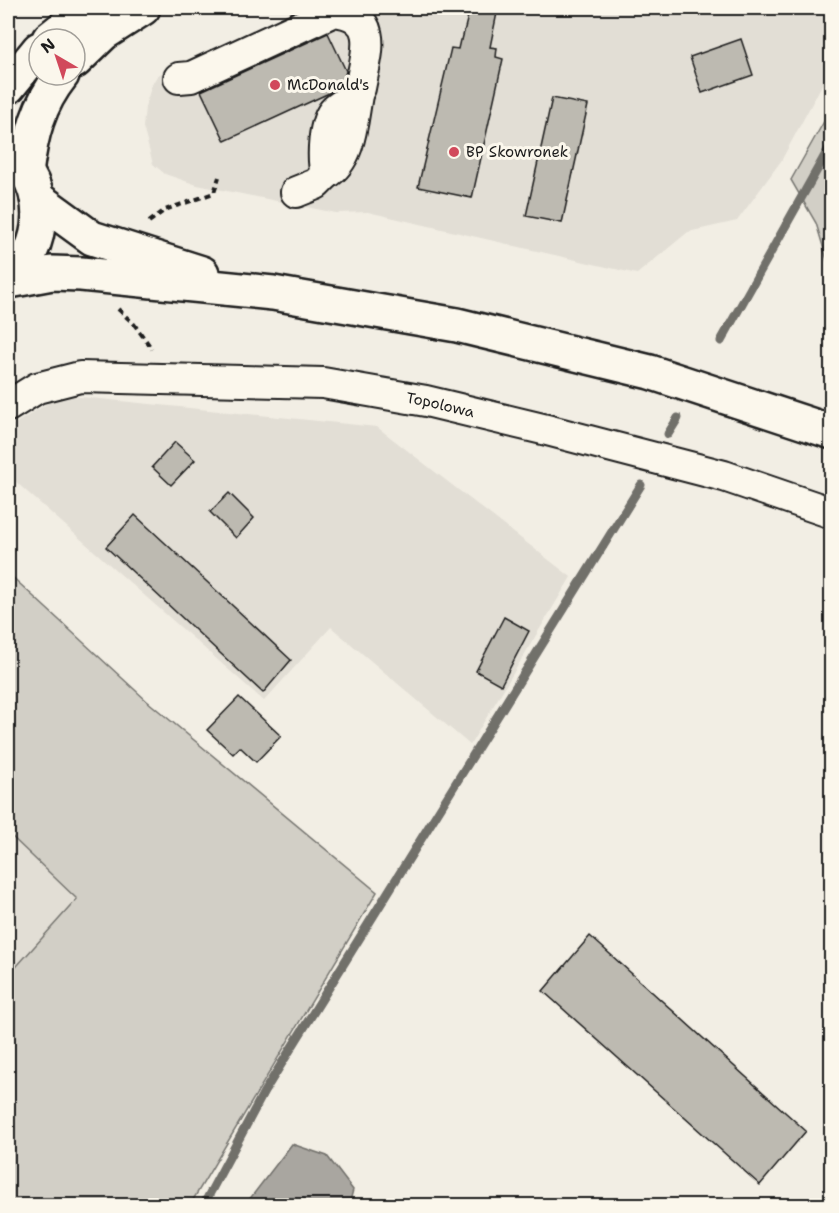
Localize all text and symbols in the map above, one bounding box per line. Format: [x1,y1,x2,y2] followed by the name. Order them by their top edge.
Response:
[27,27,87,87] north arrow
[36,34,59,58] text: N
[287,75,369,95] place label: McDonald's
[268,78,282,92] marker: McDonald's
[466,142,568,162] place label: BP Skowronek
[447,145,461,159] marker: BP Skowronek
[405,388,477,422] street label: Topolowa

